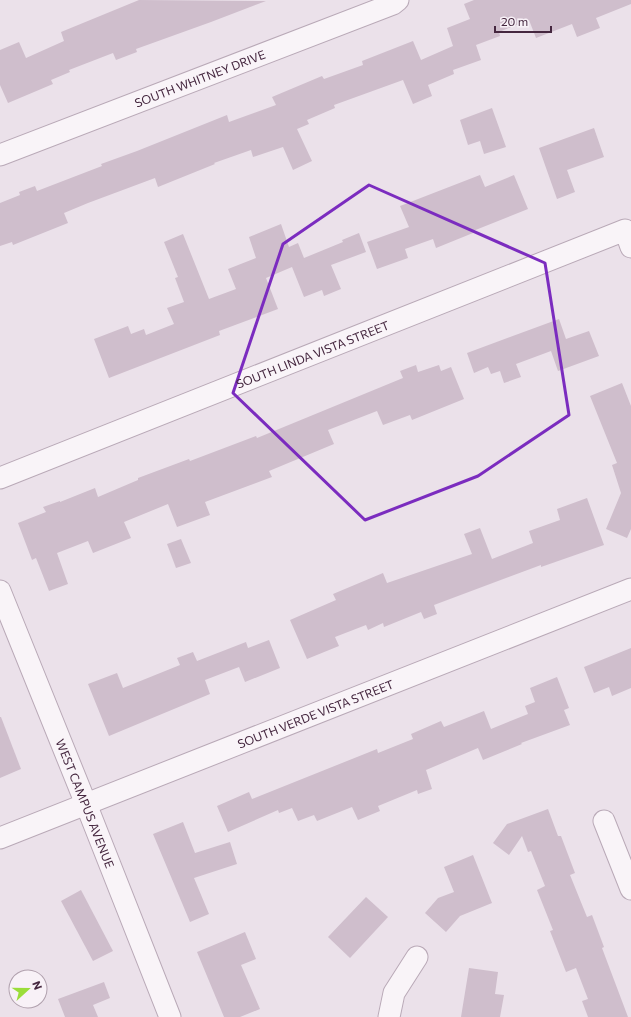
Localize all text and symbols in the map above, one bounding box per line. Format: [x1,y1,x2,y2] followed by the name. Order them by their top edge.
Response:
[495,8,551,34] scale bar
[501,14,528,28] text: 20 m
[132,47,267,110] street label: SOUTH WHITNEY DRIVE
[234,317,391,391] street label: SOUTH LINDA VISTA STREET
[235,676,396,751] street label: SOUTH VERDE VISTA STREET
[53,737,118,870] street label: WEST CAMPUS AVENUE
[8,969,48,1009] north arrow
[30,979,45,991] text: N

